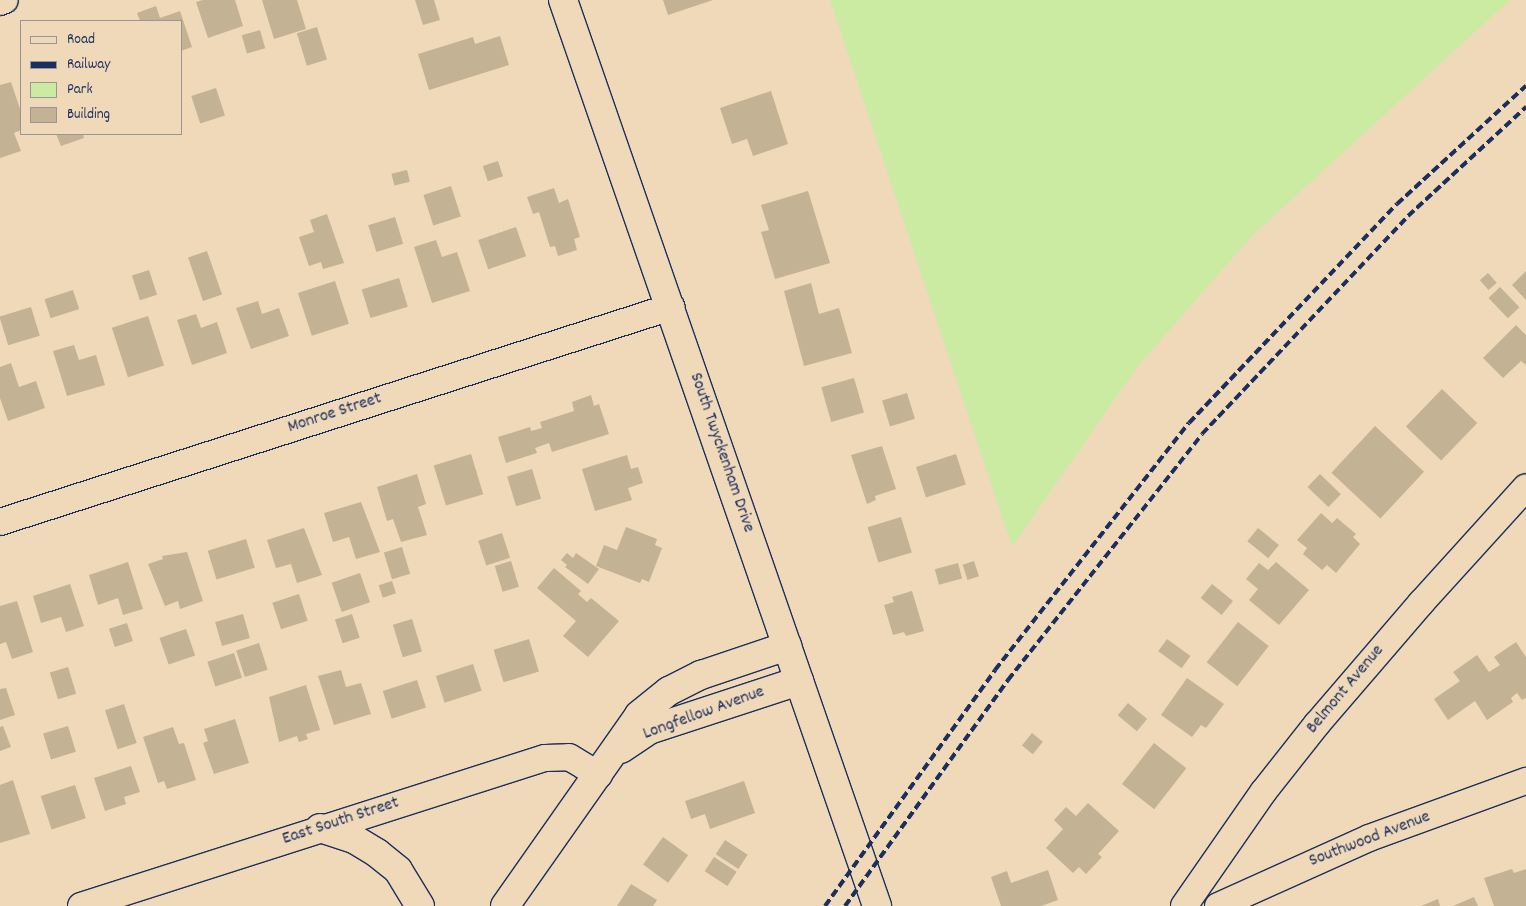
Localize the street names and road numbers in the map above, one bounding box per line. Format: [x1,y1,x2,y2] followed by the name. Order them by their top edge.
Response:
[684,370,758,536] street label: South Twyckenham Drive
[285,389,385,439] street label: Monroe Street
[1303,641,1389,739] street label: Belmont Avenue
[640,682,768,746] street label: Longfellow Avenue
[280,793,402,851] street label: East South Street
[1306,807,1434,873] street label: Southwood Avenue

